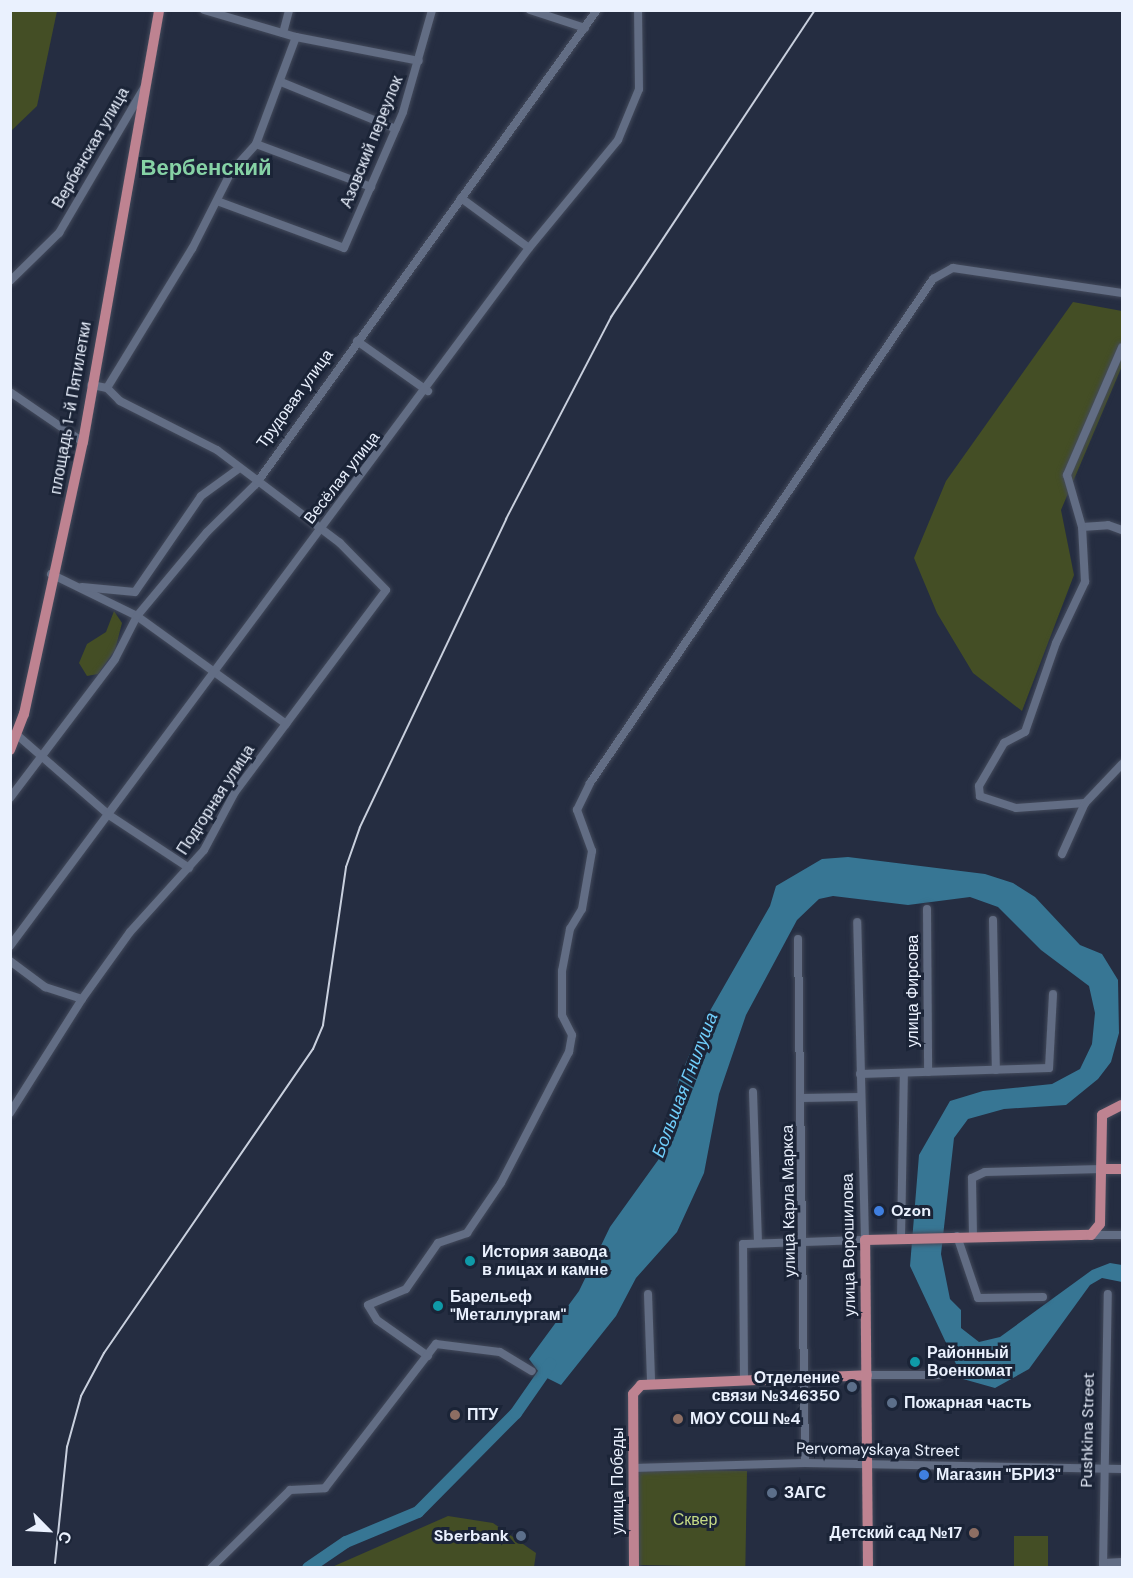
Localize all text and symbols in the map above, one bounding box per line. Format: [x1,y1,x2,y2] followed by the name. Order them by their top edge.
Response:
[337,73,407,211] street label: Азовский переулок
[49,84,133,212] street label: Вербенская улица
[141,155,271,181] district label: Вербенский
[46,320,96,496] street label: площадь 1-й Пятилетки
[253,346,337,452] street label: Трудовая улица
[300,428,384,528] street label: Весёлая улица
[173,741,259,859] street label: Подгорная улица
[903,935,923,1047] street label: улица Фирсова
[647,1010,723,1160] water label: Большая Гнилуша
[778,1125,800,1277] street label: улица Карла Маркса
[838,1173,860,1317] street label: улица Ворошилова
[891,1201,931,1221] place label: Ozon
[872,1204,886,1218] marker: Ozon
[482,1242,608,1280] place label: История завода в лицах и камне
[463,1254,477,1268] marker: История завода в лицах и камне
[450,1287,566,1325] place label: Барельеф "Металлургам"
[431,1299,445,1313] marker: Барельеф "Металлургам"
[927,1343,1013,1381] place label: Районный Военкомат
[908,1355,922,1369] marker: Районный Военкомат
[712,1368,840,1406] place label: Отделение связи №346350
[1077,1372,1099,1488] street label: Pushkina Street
[845,1380,859,1394] marker: Отделение связи №346350
[904,1393,1032,1413] place label: Пожарная часть
[885,1396,899,1410] marker: Пожарная часть
[467,1405,498,1425] place label: ПТУ
[448,1408,462,1422] marker: ПТУ
[690,1409,801,1429] place label: МОУ СОШ №4
[671,1412,685,1426] marker: МОУ СОШ №4
[608,1427,628,1535] street label: улица Победы
[796,1439,960,1461] street label: Pervomayskaya Street
[936,1465,1061,1485] place label: Магазин "БРИЗ"
[917,1468,931,1482] marker: Магазин "БРИЗ"
[784,1483,826,1503] place label: ЗАГС
[765,1486,779,1500] marker: ЗАГС
[18,1500,78,1560] north arrow
[673,1510,717,1530] park label: Сквер
[830,1523,962,1543] place label: Детский сад №17
[434,1526,509,1546] place label: Sberbank
[967,1526,981,1540] marker: Детский сад №17
[53,1528,77,1547] text: С
[514,1529,528,1543] marker: Sberbank

